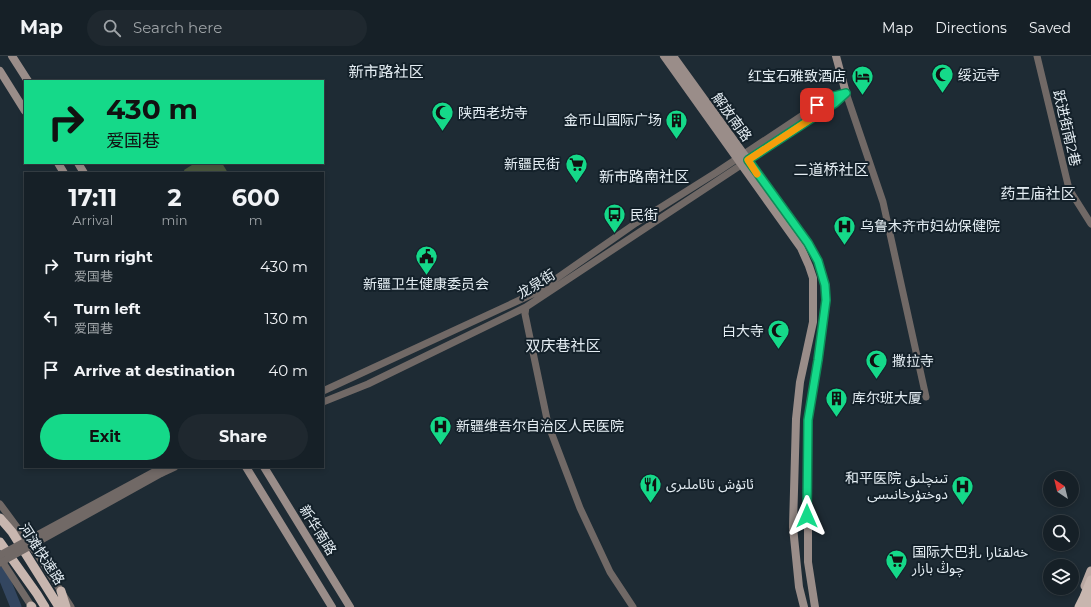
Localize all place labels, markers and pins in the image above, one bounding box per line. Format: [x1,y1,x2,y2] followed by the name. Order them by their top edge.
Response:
[929,62,955,95] mosque icon: 绥远寺
[849,63,875,96] hotel icon: 红宝石雅致酒店
[958,66,1000,84] place label: 绥远寺
[748,67,846,85] place label: 红宝石雅致酒店
[800,88,834,122] pin
[429,100,455,133] mosque icon: 陕西老坊寺
[458,104,528,122] place label: 陕西老坊寺
[664,107,690,140] building icon: 金币山国际广场
[564,111,662,129] place label: 金币山国际广场
[563,151,589,184] supermarket icon: 新疆民街
[504,155,560,173] place label: 新疆民街
[601,202,627,235] bus stop icon: 民街
[630,206,658,224] place label: 民街
[832,213,858,246] hospital icon: 乌鲁木齐市妇幼保健院
[860,217,1000,235] place label: 乌鲁木齐市妇幼保健院
[413,243,439,276] public building icon: 新疆卫生健康委员会
[363,275,489,293] place label: 新疆卫生健康委员会
[766,318,792,351] mosque icon: 白大寺
[722,322,764,340] place label: 白大寺
[863,348,889,381] mosque icon: 撒拉寺
[892,352,934,370] place label: 撒拉寺
[824,385,850,418] building icon: 库尔班大厦
[852,389,922,407] place label: 库尔班大厦
[428,413,454,446] hospital icon: 新疆维吾尔自治区人民医院
[456,417,624,435] place label: 新疆维吾尔自治区人民医院
[845,469,948,503] place label: 和平医院 تىنچلىق دوختۇرخانىسى
[638,471,664,504] restaurant icon: ئاتۇش تائاملىرى
[950,473,976,506] hospital icon: 和平医院 تىنچلىق دوختۇرخانىسى
[666,475,754,493] place label: ئاتۇش تائاملىرى
[911,543,1028,578] place label: 国际大巴扎 خەلقئارا چوڭ بازار
[883,547,909,580] supermarket icon: 国际大巴扎 خەلقئارا چوڭ بازار

